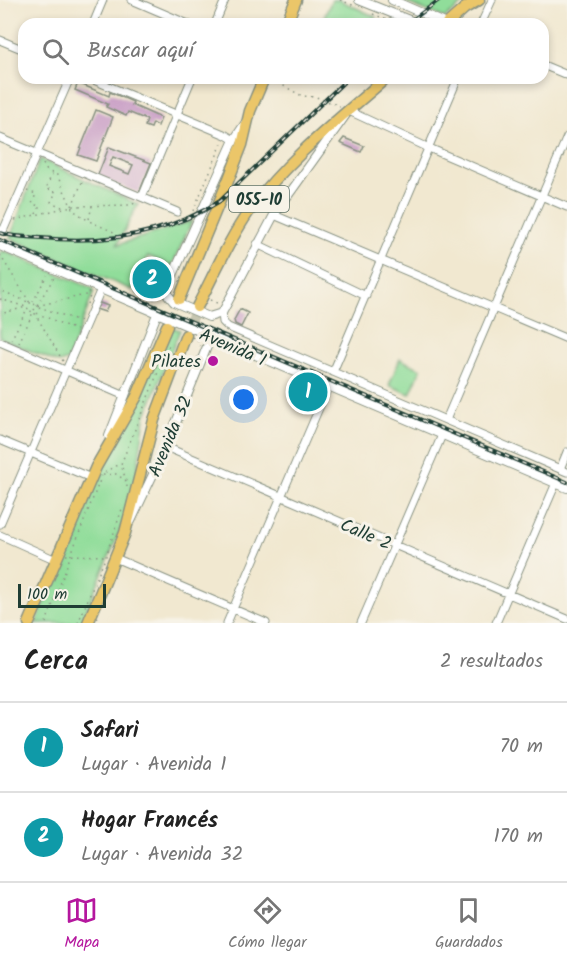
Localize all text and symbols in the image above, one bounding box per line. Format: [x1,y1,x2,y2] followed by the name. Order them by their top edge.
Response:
[18,18,549,84] search box
[87,34,194,69] text: Buscar aquí
[39,35,72,68] icon: search
[229,186,289,212] road number: 055-10
[132,256,172,302] pin: 2
[194,321,271,376] street label: Avenida 1
[151,348,201,377] place label: Pilates
[206,354,220,368] marker: Pilates
[288,370,328,414] pin: 1
[229,385,258,414] your location
[141,391,202,482] street label: Avenida 32
[335,512,396,559] street label: Calle 2
[18,581,106,608] scale bar
[27,582,67,607] text: 100 m
[24,641,88,683] text: Cerca
[440,646,543,678] text: 2 resultados
[81,714,139,749] text: Safari
[40,731,47,763] text: 1
[500,731,543,763] text: 70 m
[81,749,227,781] text: Lugar · Avenida 1
[81,804,218,839] text: Hogar Francés
[38,821,49,853] text: 2
[494,821,543,853] text: 170 m
[81,839,243,871] text: Lugar · Avenida 32
[64,894,99,955] tab: Mapa
[228,894,307,955] tab: Cómo llegar
[435,894,503,955] tab: Guardados

